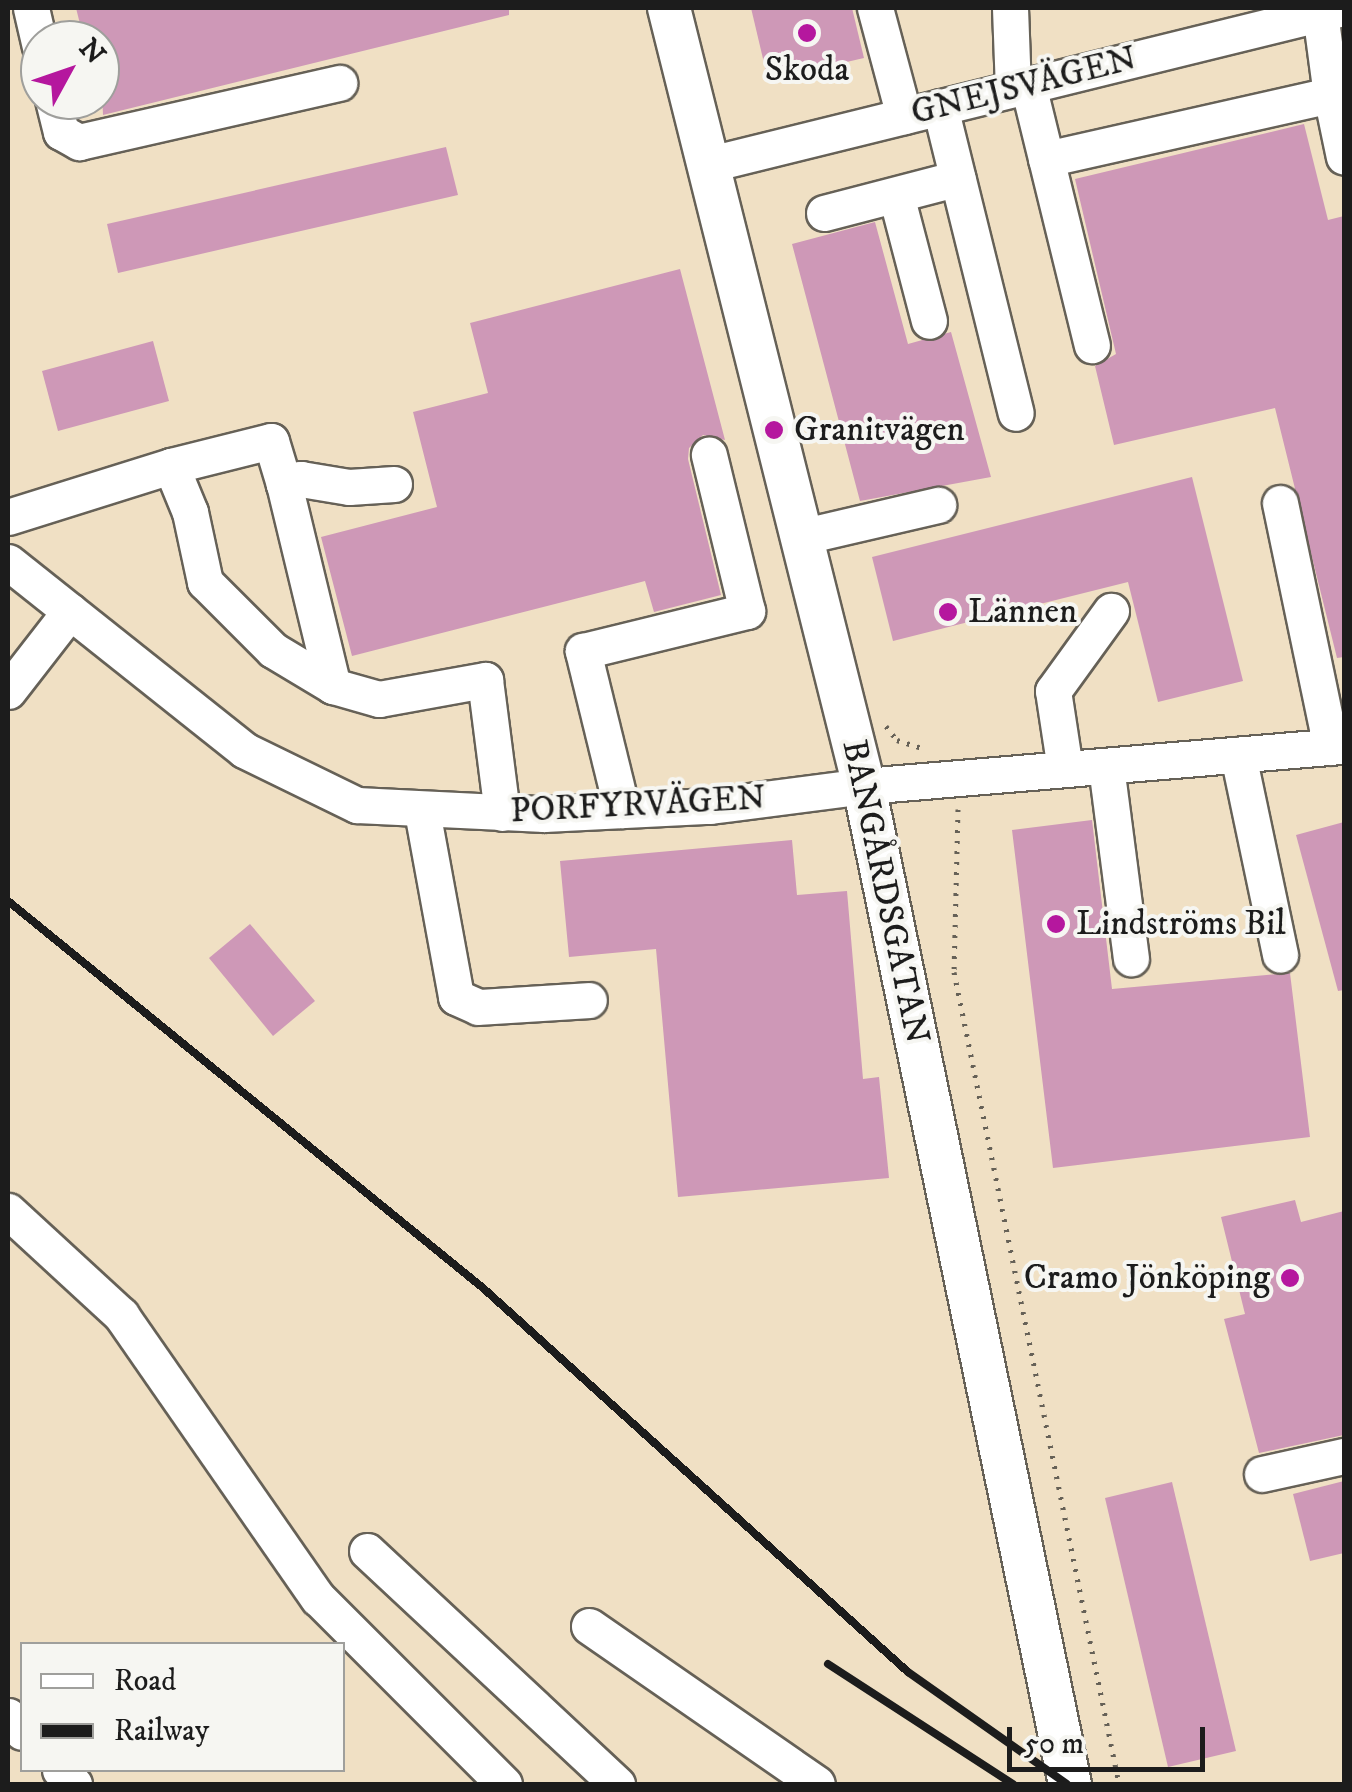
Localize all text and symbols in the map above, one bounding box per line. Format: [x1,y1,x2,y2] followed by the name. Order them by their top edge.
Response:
[20,20,120,120] north arrow
[796,22,818,44] marker: Skoda
[71,32,113,72] text: N
[907,38,1141,134] street label: GNEJSVÄGEN
[765,49,849,91] place label: Skoda
[794,409,965,451] place label: Granitvägen
[763,419,785,441] marker: Granitvägen
[968,591,1077,633] place label: Lännen
[937,601,959,623] marker: Lännen
[832,736,938,1048] street label: BANGÅRDSGATAN
[509,777,767,833] street label: PORFYRVÄGEN
[1076,903,1286,945] place label: Lindströms Bil
[1045,913,1067,935] marker: Lindströms Bil
[1024,1257,1270,1299] place label: Cramo Jönköping
[1279,1267,1301,1289] marker: Cramo Jönköping
[20,1642,345,1772] legend
[114,1663,176,1700] text: Road
[1012,1707,1210,1769] scale bar
[114,1713,209,1750] text: Railway
[1024,1726,1084,1763] text: 50 m

